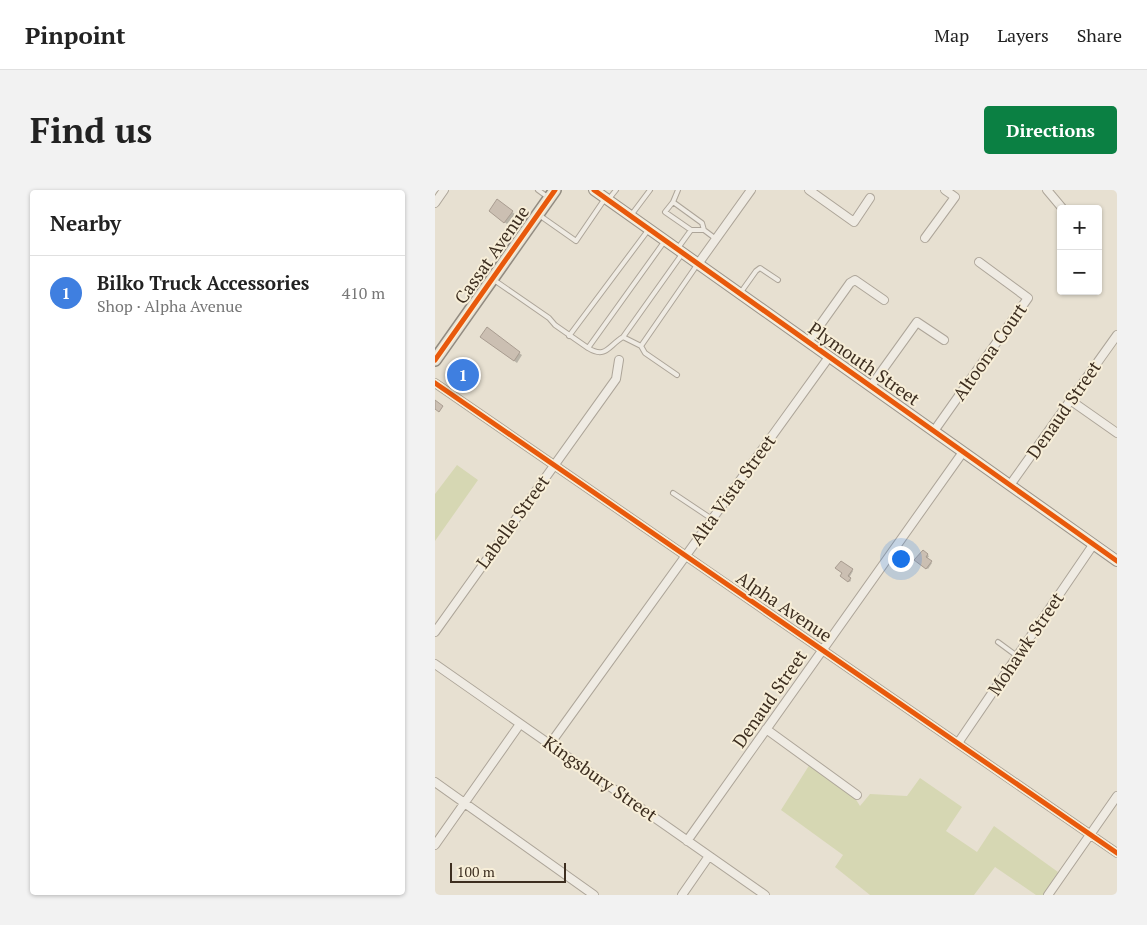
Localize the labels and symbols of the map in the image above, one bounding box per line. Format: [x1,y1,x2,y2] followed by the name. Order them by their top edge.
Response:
[448,200,534,308] street label: Cassat Avenue
[947,298,1032,405] street label: Altoona Court
[804,316,925,411] street label: Plymouth Street
[1021,355,1106,463] street label: Denaud Street
[447,356,479,394] pin: 1
[684,429,781,549] street label: Alta Vista Street
[470,470,554,573] street label: Labelle Street
[888,546,914,572] your location
[732,565,837,647] street label: Alpha Avenue
[982,587,1069,700] street label: Mohawk Street
[727,644,812,752] street label: Denaud Street
[539,730,663,827] street label: Kingsbury Street
[450,860,566,883] scale bar

